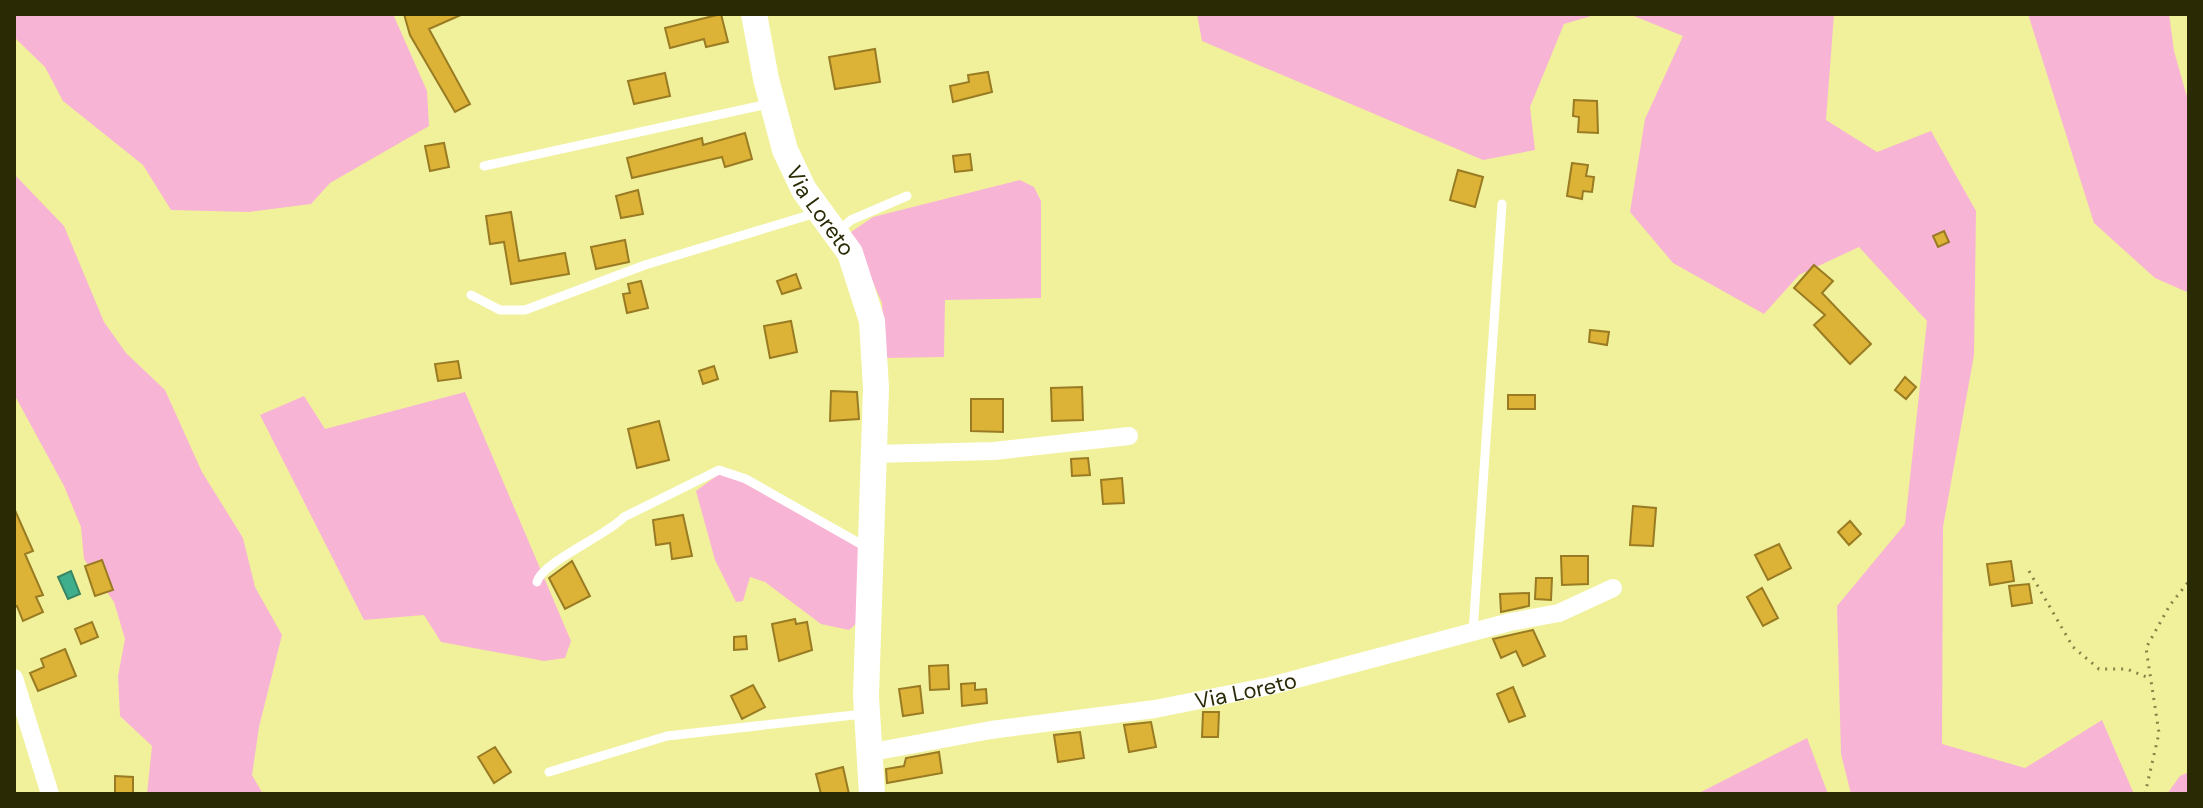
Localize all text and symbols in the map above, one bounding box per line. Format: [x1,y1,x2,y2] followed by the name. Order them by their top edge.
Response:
[780,161,862,261] street label: Via Loreto
[1192,665,1300,715] street label: Via Loreto

